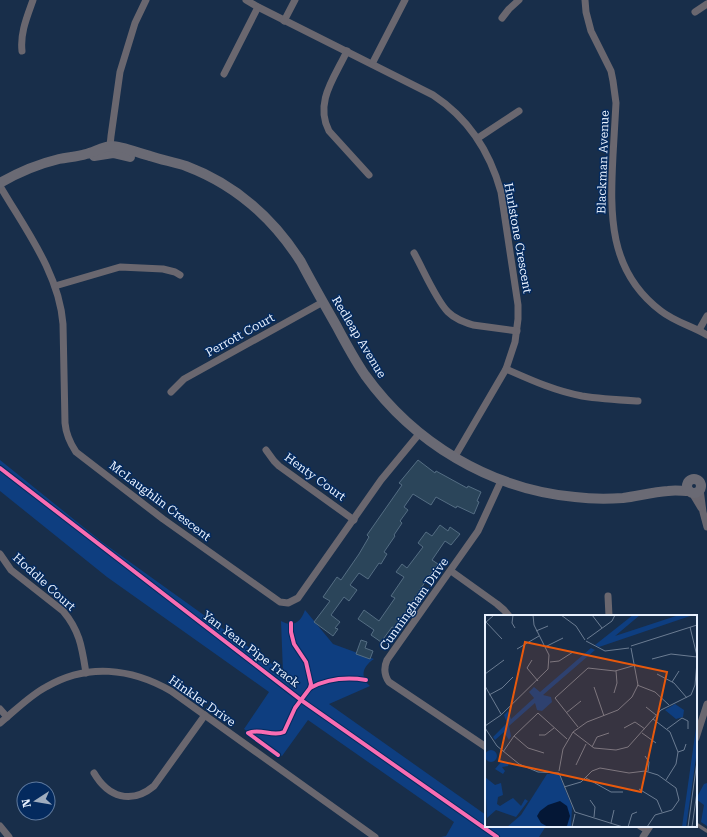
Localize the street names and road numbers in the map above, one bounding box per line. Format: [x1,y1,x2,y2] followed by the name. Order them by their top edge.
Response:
[594,110,612,214] street label: Blackman Avenue
[501,182,535,295] street label: Hurlstone Crescent
[329,293,389,381] street label: Redleap Avenue
[203,310,277,360] street label: Perrott Court
[282,450,349,504] street label: Henty Court
[107,458,214,544] street label: McLaughlin Crescent
[10,550,78,614] street label: Hoddle Court
[377,555,451,653] street label: Cunningham Drive
[200,608,303,690] street label: Yan Yean Pipe Track
[166,673,238,729] street label: Hinkler Drive

